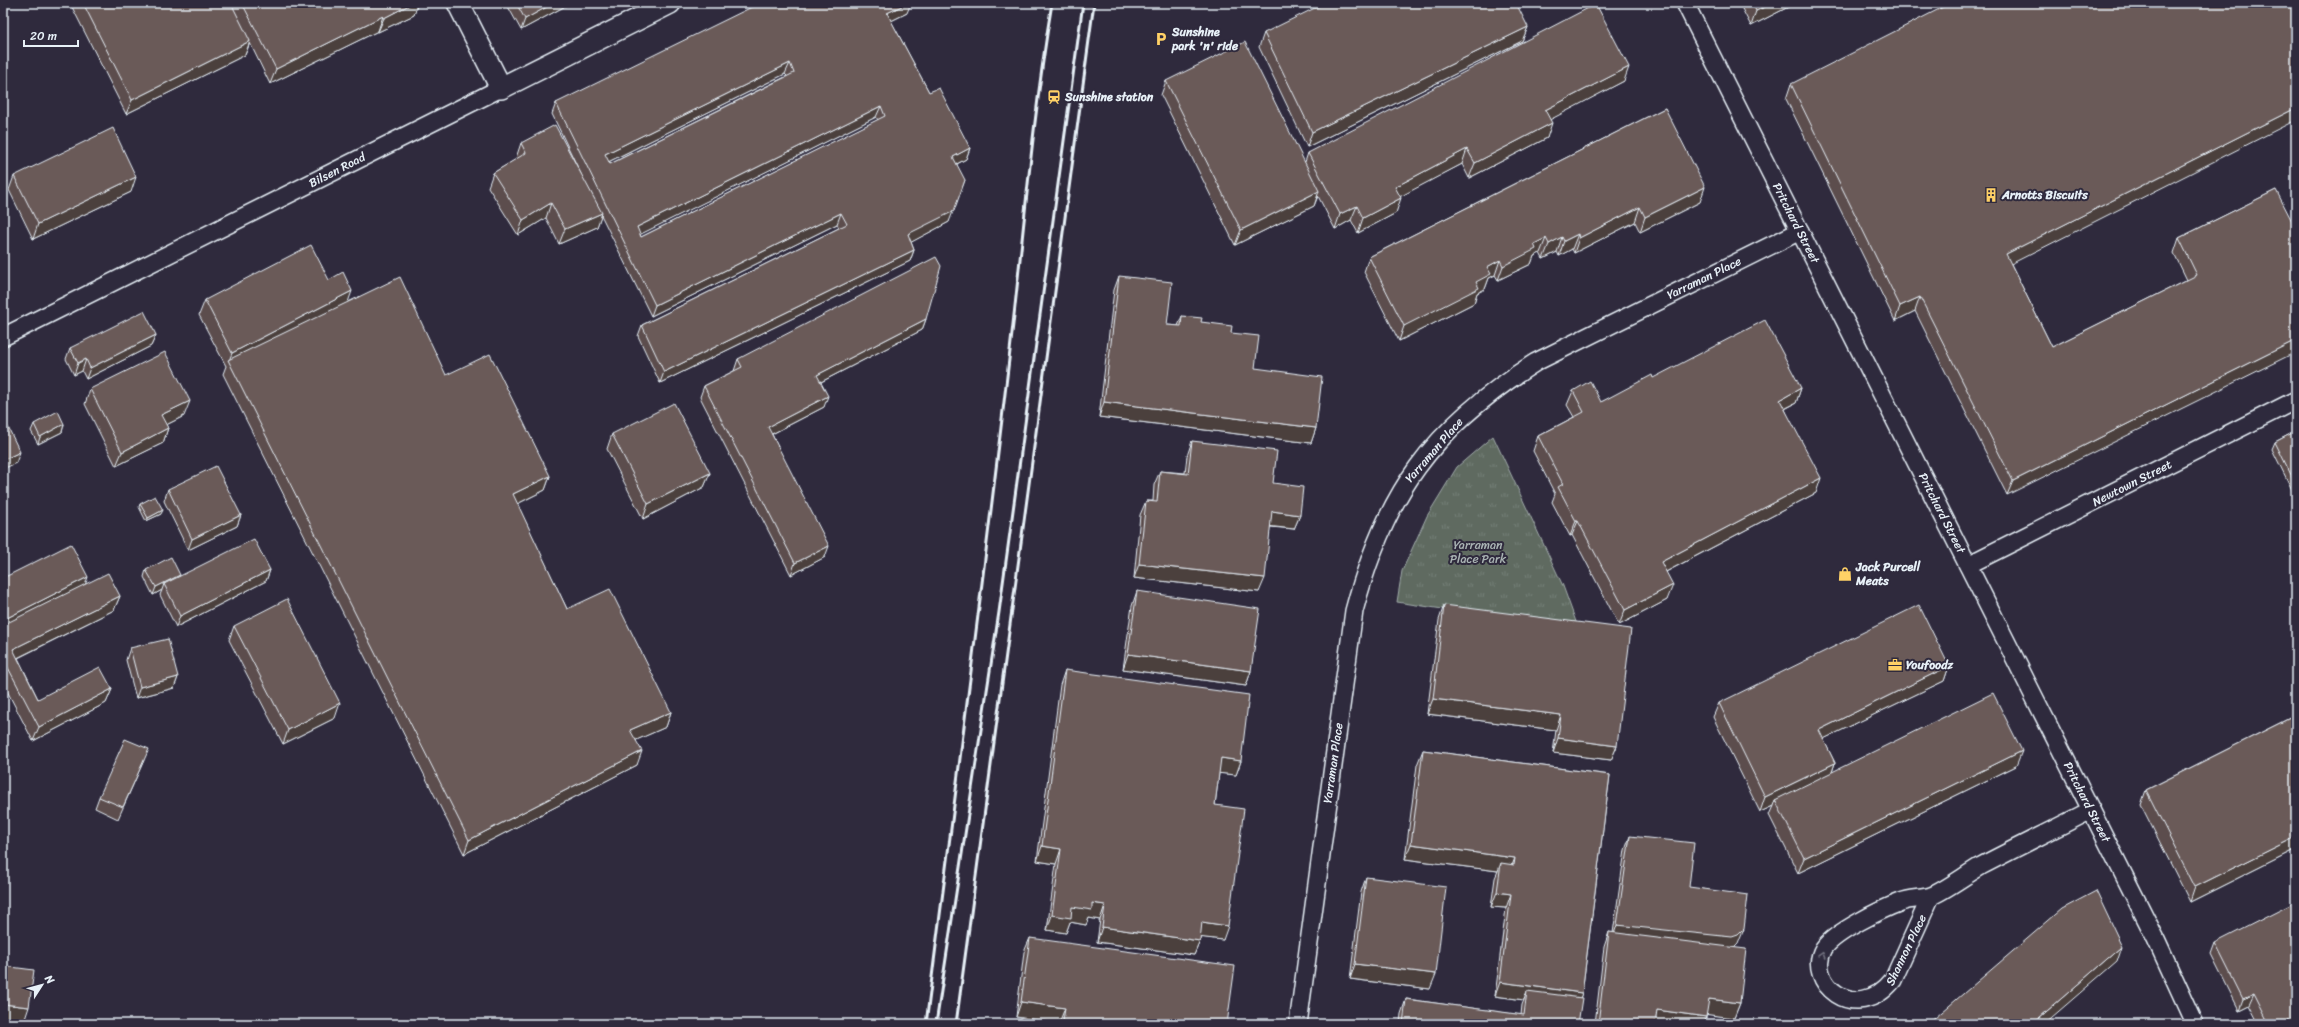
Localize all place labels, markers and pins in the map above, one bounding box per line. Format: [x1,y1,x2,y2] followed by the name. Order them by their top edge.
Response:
[1171,21,1239,57] place label: Sunshine park 'n' ride
[1153,31,1169,47] parking icon: Sunshine park 'n' ride
[1064,86,1154,108] place label: Sunshine station
[1046,89,1062,105] station icon: Sunshine station
[2001,184,2088,206] place label: Arnotts Biscuits
[1983,187,1999,203] building icon: Arnotts Biscuits
[1855,556,1921,592] place label: Jack Purcell Meats
[1837,566,1853,582] shop icon: Jack Purcell Meats
[1906,654,1954,676] place label: Youfoodz
[1887,657,1903,673] office icon: Youfoodz

